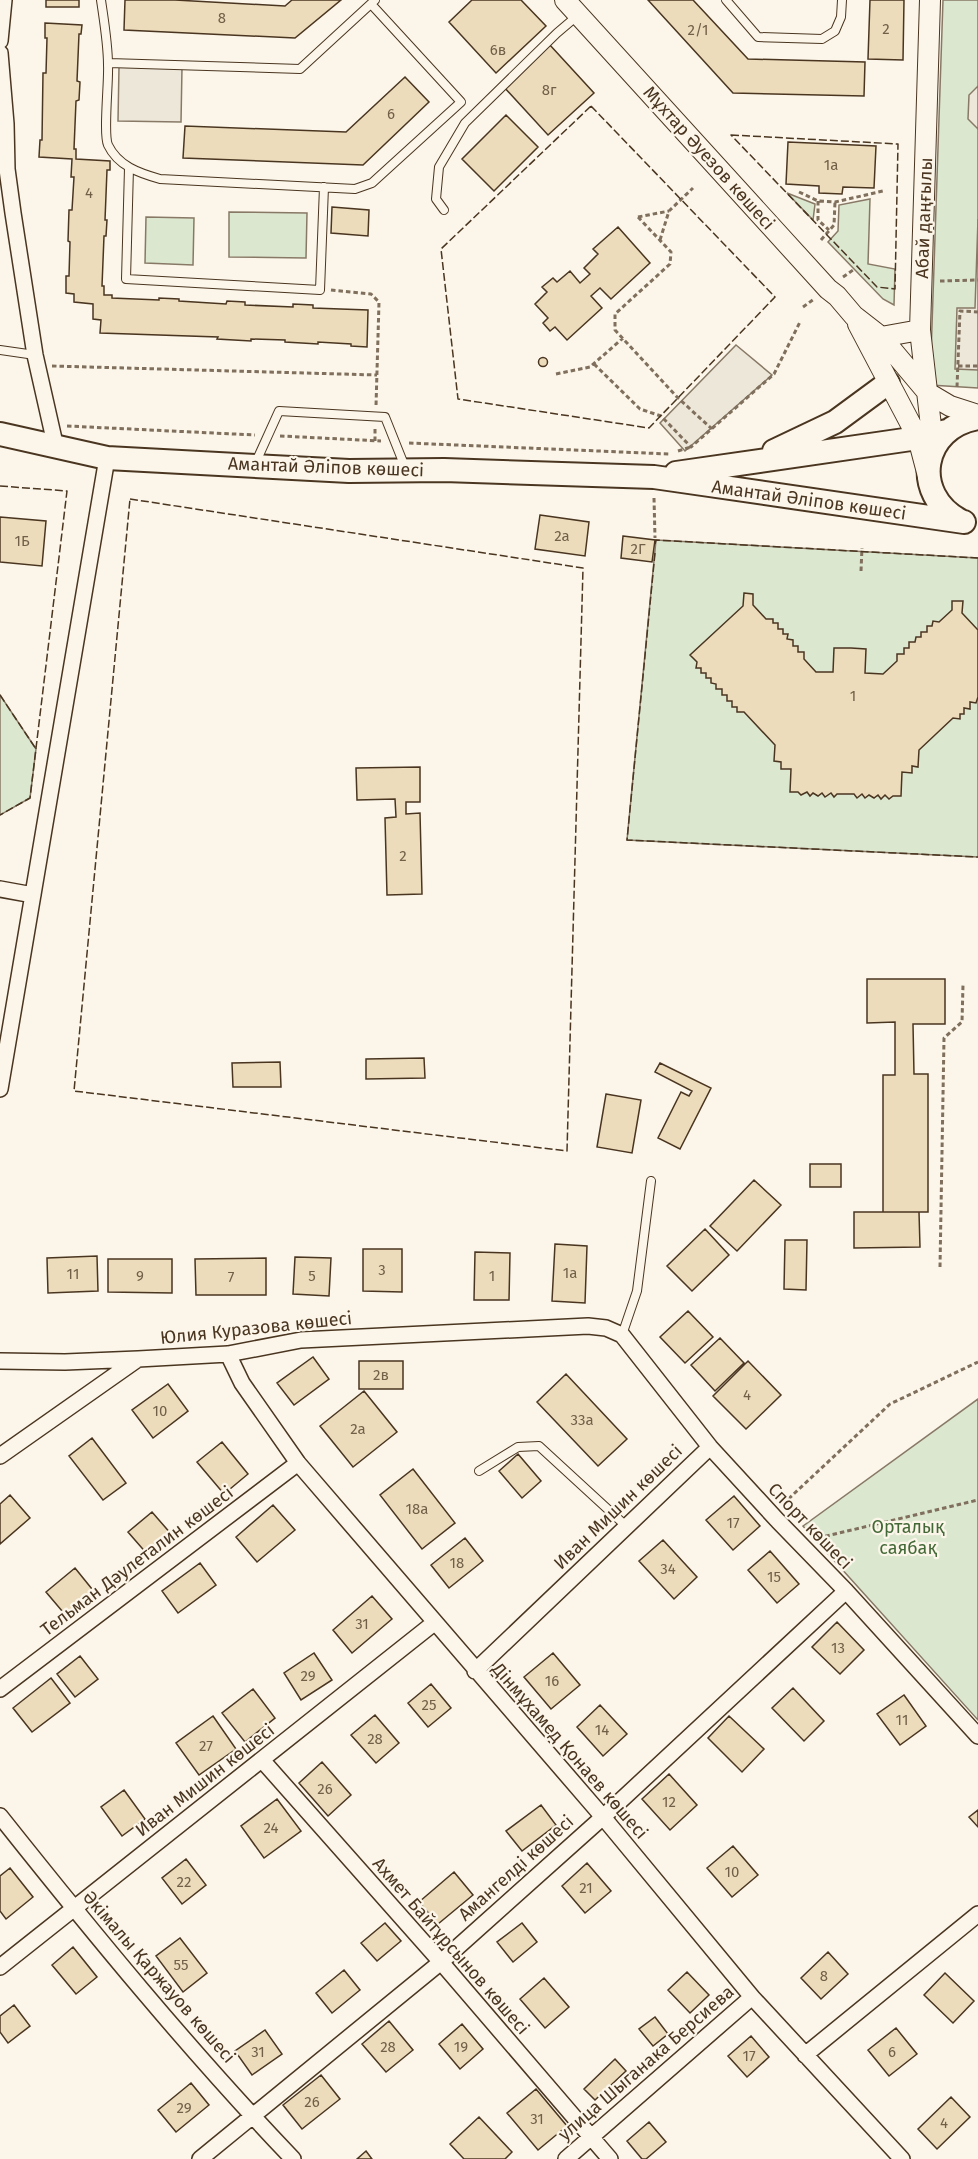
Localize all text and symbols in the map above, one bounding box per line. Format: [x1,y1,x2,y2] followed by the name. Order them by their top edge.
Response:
[218,9,226,27] house number: 8
[882,20,890,38] house number: 2
[688,21,708,39] house number: 2/1
[490,41,506,59] house number: 6в
[542,81,557,99] house number: 8г
[639,82,779,234] street label: Мұхтар Әуезов көшесі
[387,105,395,123] house number: 6
[824,156,838,174] house number: 1а
[911,157,937,279] street label: Абай даңғылы
[85,184,93,202] house number: 4
[228,453,424,481] street label: Амантай Әліпов көшесі
[710,475,908,525] street label: Амантай Әліпов көшесі
[554,527,570,545] house number: 2а
[14,532,30,550] house number: 1Б
[630,540,646,558] house number: 2Г
[850,687,856,705] house number: 1
[399,847,407,865] house number: 2
[378,1261,386,1279] house number: 3
[563,1264,577,1282] house number: 1а
[67,1265,79,1283] house number: 11
[136,1267,144,1285] house number: 9
[308,1267,316,1285] house number: 5
[489,1267,495,1285] house number: 1
[228,1268,235,1286] house number: 7
[159,1307,353,1349] street label: Юлия Куразова көшесі
[373,1366,389,1384] house number: 2в
[743,1386,751,1404] house number: 4
[153,1402,167,1420] house number: 10
[570,1411,594,1429] house number: 33а
[350,1420,366,1438] house number: 2а
[549,1440,687,1574] street label: Иван Мишин көшесі
[763,1478,857,1574] street label: Спорт көшесі
[36,1481,238,1641] street label: Тельман Дәулеталин көшесі
[406,1500,428,1518] house number: 18а
[726,1514,740,1532] house number: 17
[872,1516,945,1559] park label: Орталық саябақ
[450,1554,464,1572] house number: 18
[660,1560,676,1578] house number: 34
[767,1568,781,1586] house number: 15
[355,1615,369,1633] house number: 31
[831,1639,845,1657] house number: 13
[487,1658,653,1844] street label: Дінмұхамед Қонаев көшесі
[300,1667,316,1685] house number: 29
[545,1672,559,1690] house number: 16
[422,1696,436,1714] house number: 25
[896,1711,908,1729] house number: 11
[131,1719,279,1841] street label: Иван Мишин көшесі
[595,1721,609,1739] house number: 14
[367,1730,383,1748] house number: 28
[199,1737,213,1755] house number: 27
[317,1780,333,1798] house number: 26
[662,1793,676,1811] house number: 12
[454,1810,578,1926] street label: Амангелді көшесі
[263,1819,279,1837] house number: 24
[368,1853,534,2039] street label: Ахмет Байтұрсынов көшесі
[725,1863,739,1881] house number: 10
[177,1873,191,1891] house number: 22
[579,1879,593,1897] house number: 21
[78,1886,240,2068] street label: Әкімалы Қаржауов көшесі
[174,1956,188,1974] house number: 55
[820,1967,828,1985] house number: 8
[554,1981,738,2145] street label: улица Шыганака Берсиева
[380,2038,396,2056] house number: 28
[454,2038,468,2056] house number: 19
[251,2043,265,2061] house number: 31
[888,2043,896,2061] house number: 6
[742,2047,756,2065] house number: 17
[304,2093,320,2111] house number: 26
[176,2099,192,2117] house number: 29
[530,2110,544,2128] house number: 31
[940,2114,948,2132] house number: 4

